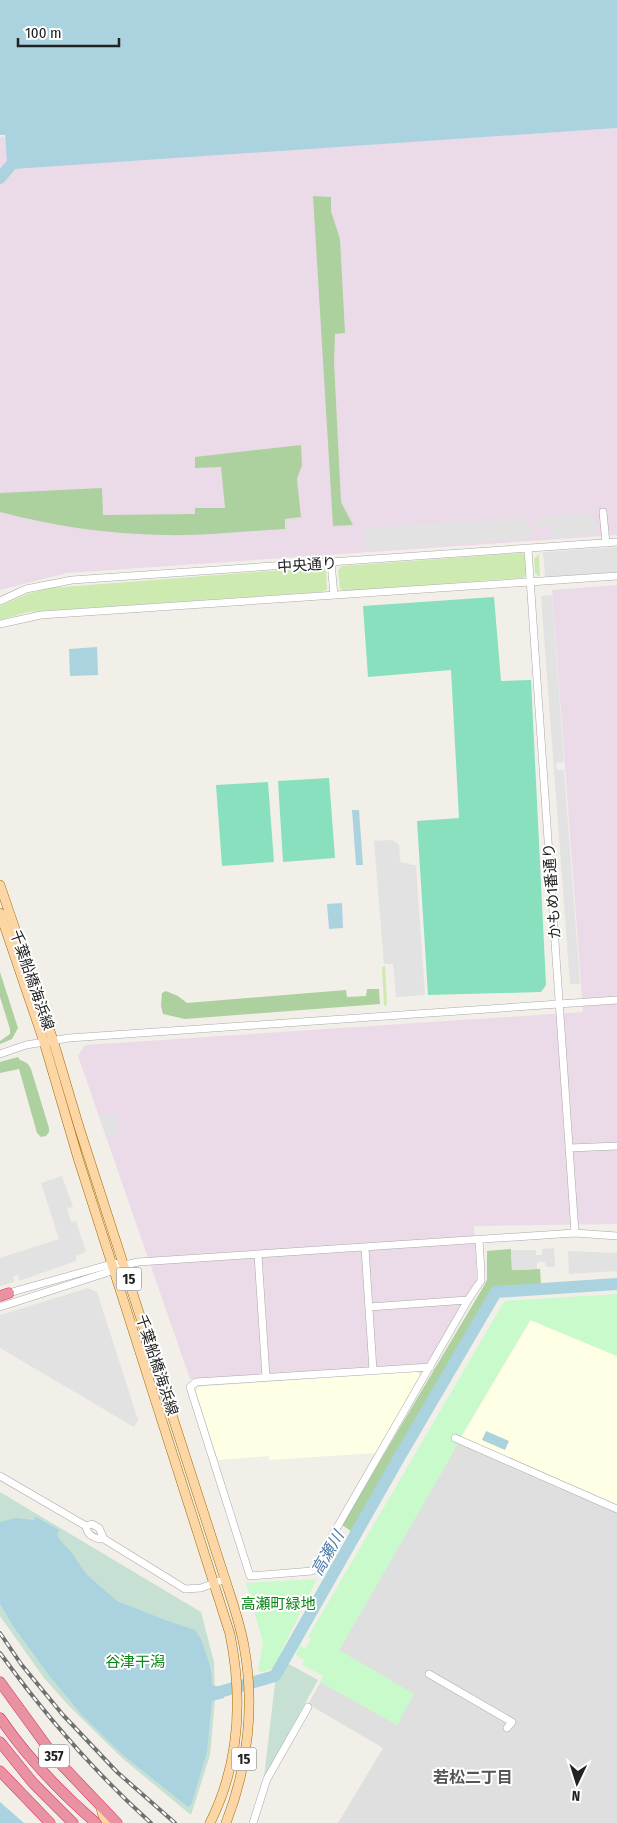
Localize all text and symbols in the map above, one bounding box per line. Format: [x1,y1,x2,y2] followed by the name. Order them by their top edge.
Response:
[18,15,119,47] scale bar
[25,24,62,42] text: 100 m
[276,554,338,576] street label: 中央通り
[540,843,564,939] street label: かもめ1番通り
[6,927,58,1033] street label: 千葉船橋海浜線
[116,1268,142,1290] road number: 15
[132,1312,182,1418] street label: 千葉船橋海浜線
[307,1526,349,1579] water label: 高瀬川
[240,1595,316,1613] park label: 高瀬町緑地
[105,1653,165,1671] park label: 谷津干潟
[39,1744,69,1768] road number: 357
[232,1748,256,1770] road number: 15
[552,1758,602,1808] north arrow
[433,1768,513,1787] district label: 若松二丁目
[571,1787,581,1804] text: N

